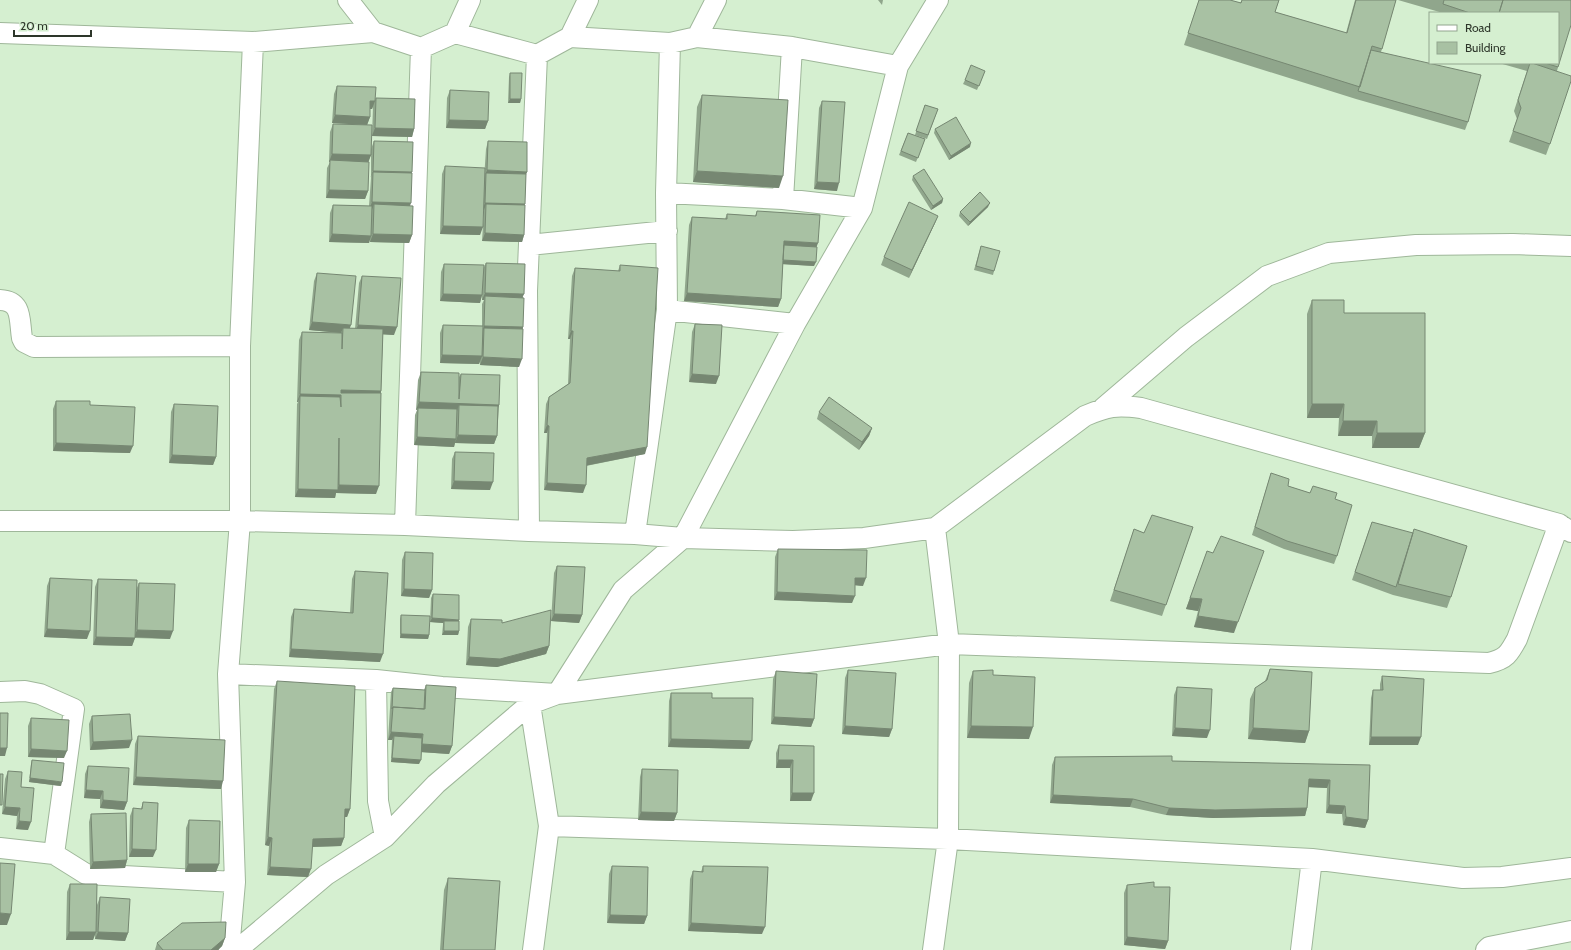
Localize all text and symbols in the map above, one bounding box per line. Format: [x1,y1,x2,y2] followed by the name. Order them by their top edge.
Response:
[14,12,91,38] scale bar
[1429,12,1559,64] legend
[20,18,48,33] text: 20 m
[1465,20,1491,35] text: Road
[1465,40,1507,55] text: Building

